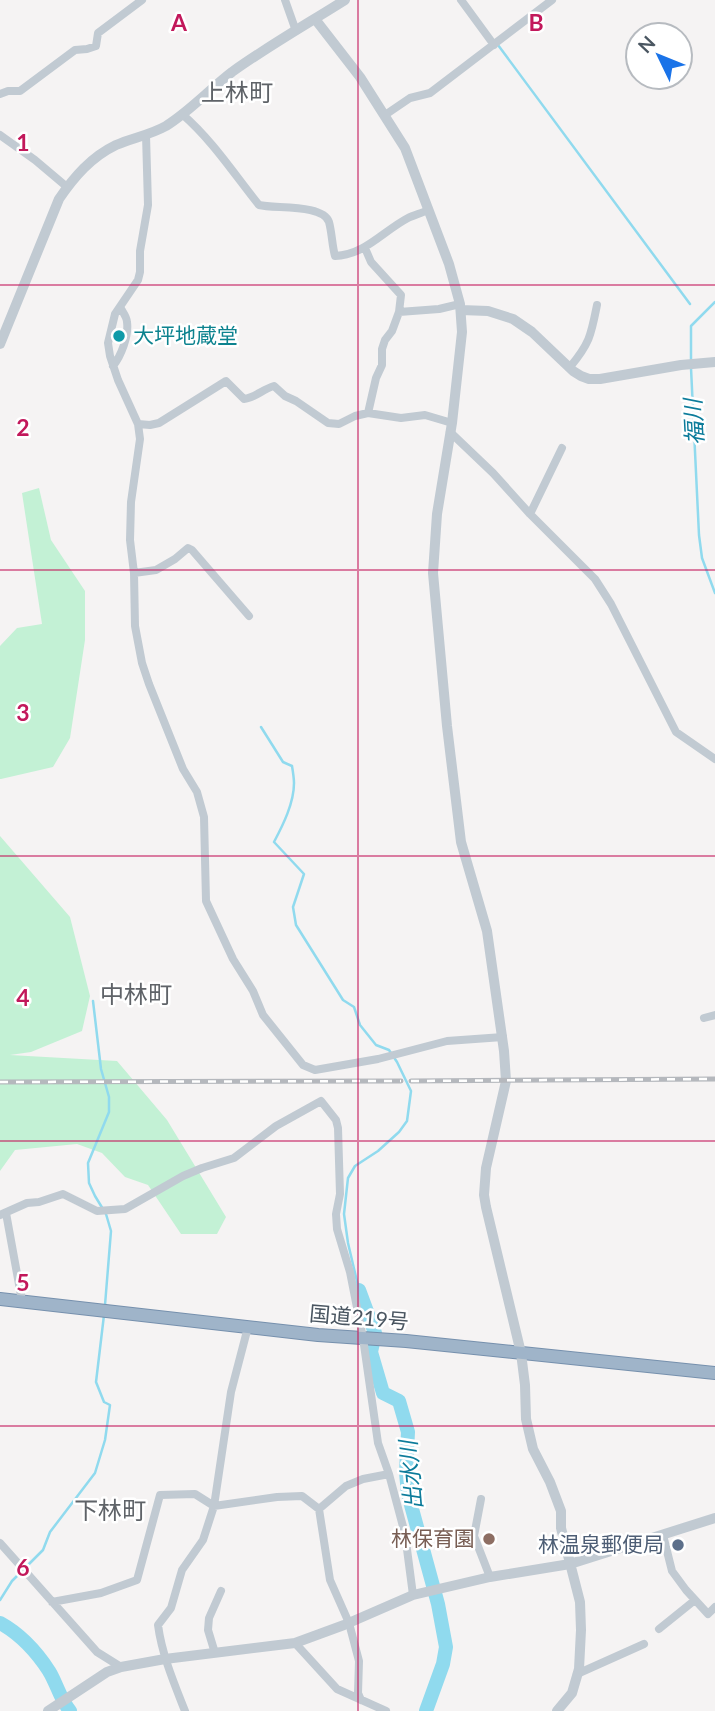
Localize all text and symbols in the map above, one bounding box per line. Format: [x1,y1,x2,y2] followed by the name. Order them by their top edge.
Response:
[170,8,188,36] text: A
[528,8,544,36] text: B
[624,21,694,91] north arrow
[633,31,660,57] text: N
[201,77,273,106] district label: 上林町
[16,128,30,156] text: 1
[133,322,238,347] place label: 大坪地蔵堂
[111,328,127,344] marker: 大坪地蔵堂
[678,395,708,446] water label: 福川
[16,413,30,441] text: 2
[16,698,30,726] text: 3
[100,979,172,1008] district label: 中林町
[16,983,30,1011] text: 4
[16,1268,30,1296] text: 5
[308,1300,410,1333] street label: 国道219号
[393,1437,427,1511] water label: 出水川
[74,1495,146,1524] district label: 下林町
[391,1525,475,1550] place label: 林保育園
[481,1531,497,1547] marker: 林保育園
[538,1531,664,1556] place label: 林温泉郵便局
[670,1537,686,1553] marker: 林温泉郵便局
[16,1553,30,1581] text: 6

